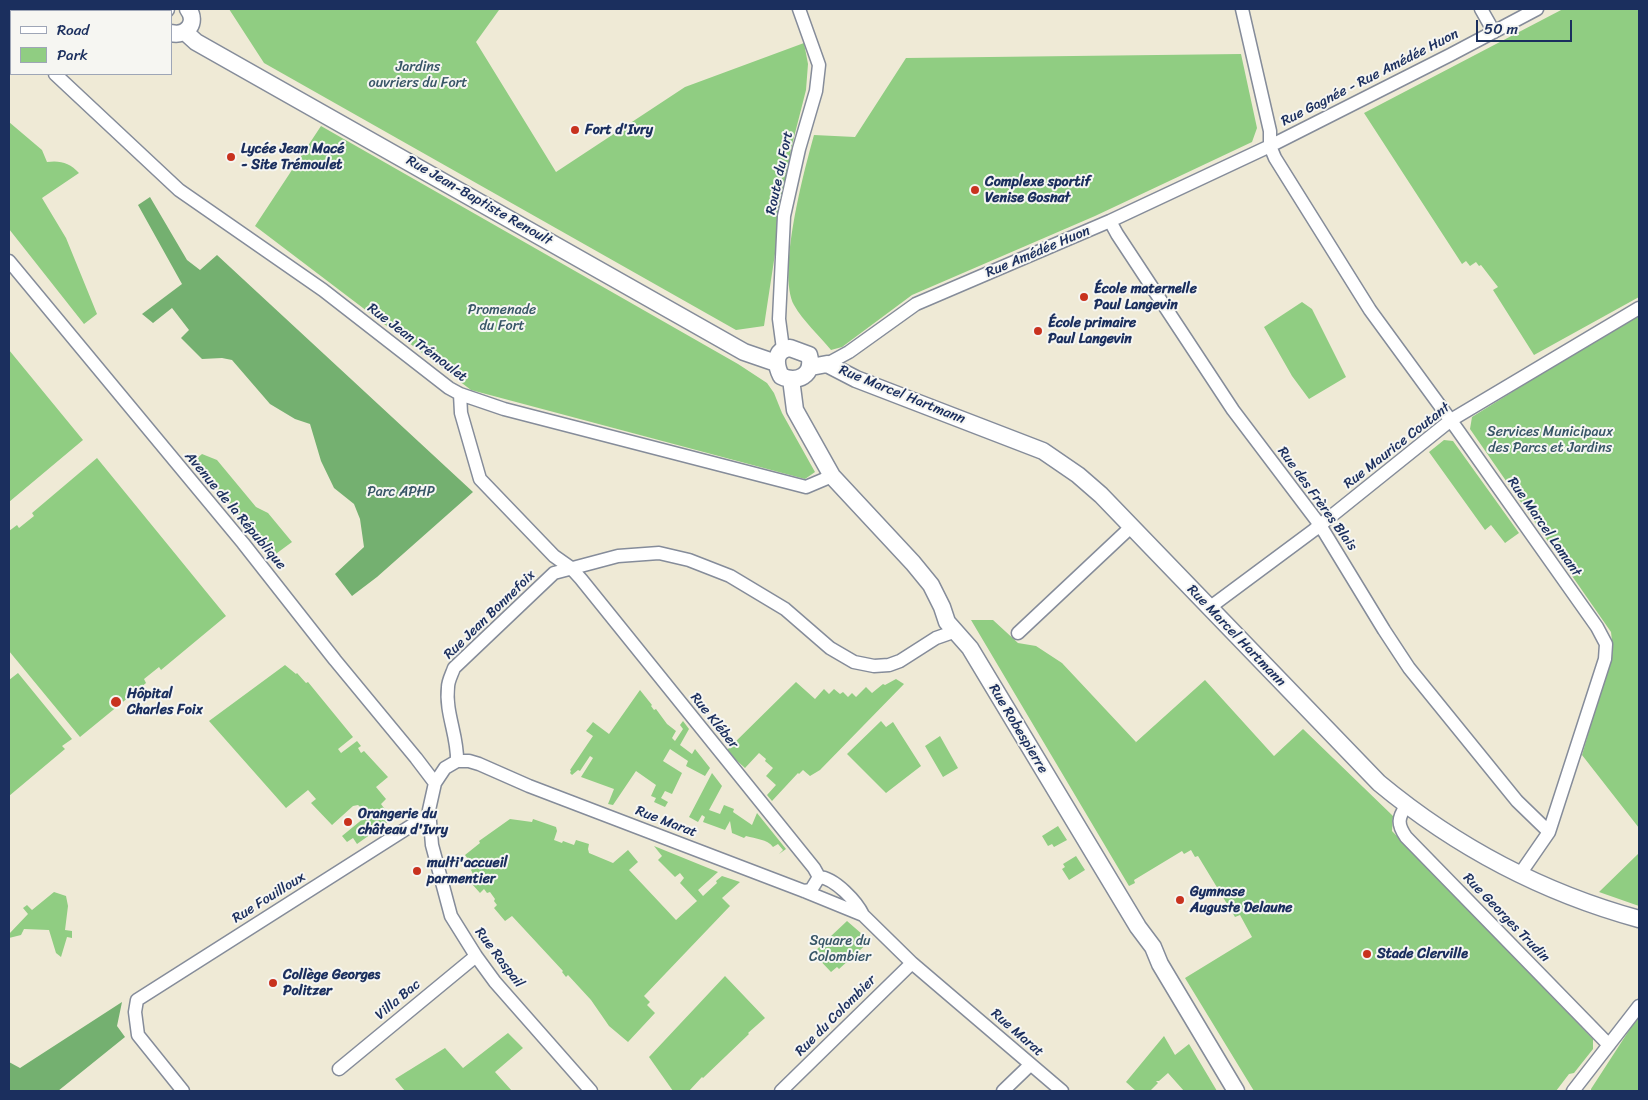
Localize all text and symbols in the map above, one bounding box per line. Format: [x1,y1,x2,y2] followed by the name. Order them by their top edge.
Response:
[10,10,172,75] legend
[1478,10,1574,42] scale bar
[1484,16,1518,42] text: 50 m
[57,17,89,43] text: Road
[1278,26,1462,130] street label: Rue Gagnée - Rue Amédée Huon
[57,42,88,68] text: Park
[369,59,467,92] park label: Jardins ouvriers du Fort
[585,122,653,138] place label: Fort d'Ivry
[569,124,581,136] marker: Fort d'Ivry
[763,130,797,216] street label: Route du Fort
[241,141,344,174] place label: Lycée Jean Macé - Site Trémoulet
[225,151,237,163] marker: Lycée Jean Macé - Site Trémoulet
[403,152,555,250] street label: Rue Jean-Baptiste Renoult
[985,174,1090,206] place label: Complexe sportif Venise Gosnat
[969,184,981,196] marker: Complexe sportif Venise Gosnat
[983,222,1093,282] street label: Rue Amédée Huon
[1094,281,1197,314] place label: École maternelle Paul Langevin
[1078,291,1090,303] marker: École maternelle Paul Langevin
[364,300,470,386] street label: Rue Jean Trémoulet
[468,302,536,334] park label: Promenade du Fort
[1048,315,1136,348] place label: École primaire Paul Langevin
[1032,325,1044,337] marker: École primaire Paul Langevin
[836,362,968,428] street label: Rue Marcel Hartmann
[1341,399,1453,493] street label: Rue Maurice Coutant
[1487,424,1613,457] park label: Services Municipaux des Parcs et Jardins
[1274,444,1360,554] street label: Rue des Frères Blais
[181,449,289,573] street label: Avenue de la République
[1503,474,1585,580] street label: Rue Marcel Lamant
[367,484,435,500] park label: Parc APHP
[441,567,539,663] street label: Rue Jean Bonnefoix
[1183,582,1289,690] street label: Rue Marcel Hartmann
[985,681,1051,777] street label: Rue Robespierre
[127,686,203,719] place label: Hôpital Charles Foix
[686,690,742,752] street label: Rue Kléber
[109,695,123,709] marker: Hôpital Charles Foix
[633,803,699,841] street label: Rue Marat
[358,806,448,839] place label: Orangerie du château d'Ivry
[342,816,354,828] marker: Orangerie du château d'Ivry
[427,855,508,888] place label: multi'accueil parmentier
[411,865,423,877] marker: multi'accueil parmentier
[229,869,309,927] street label: Rue Fouilloux
[1459,870,1553,966] street label: Rue Georges Trudin
[1190,884,1293,916] place label: Gymnase Auguste Delaune
[1174,894,1186,906] marker: Gymnase Auguste Delaune
[471,925,527,991] street label: Rue Raspail
[809,933,871,966] park label: Square du Colombier
[1377,946,1468,962] place label: Stade Clerville
[1361,948,1373,960] marker: Stade Clerville
[283,967,380,1000] place label: Collège Georges Politzer
[792,972,880,1060] street label: Rue du Colombier
[372,976,424,1024] street label: Villa Bac
[267,977,279,989] marker: Collège Georges Politzer
[987,1006,1047,1060] street label: Rue Marat

